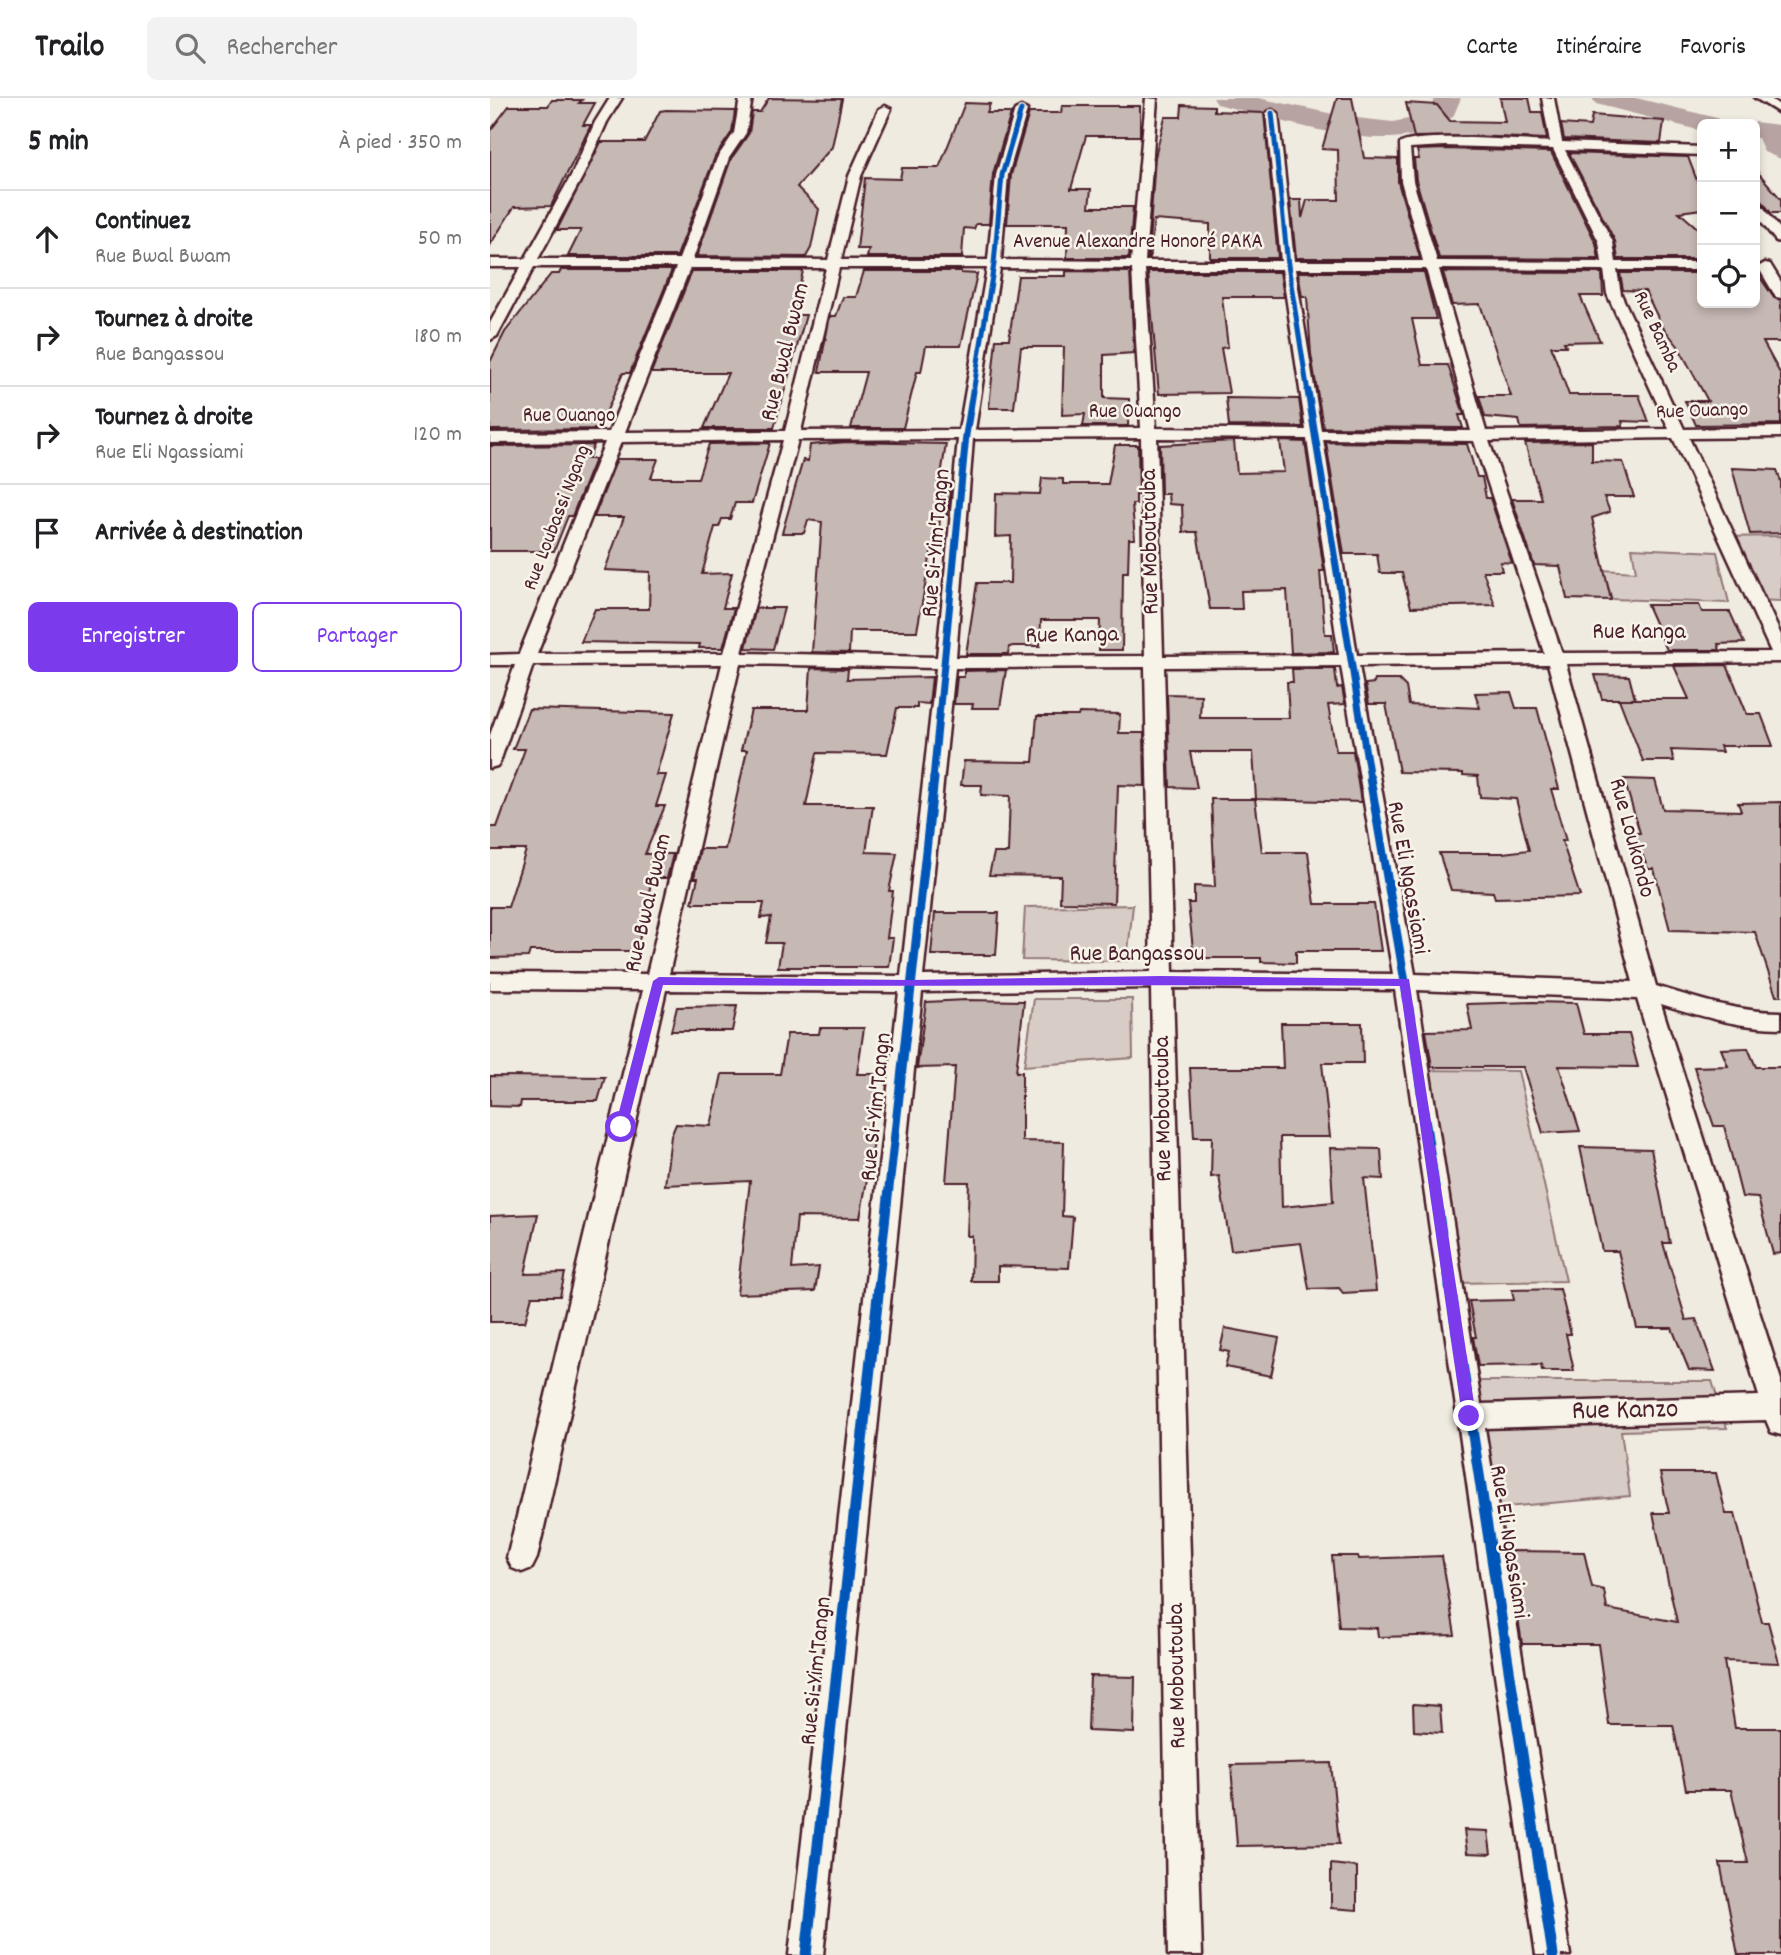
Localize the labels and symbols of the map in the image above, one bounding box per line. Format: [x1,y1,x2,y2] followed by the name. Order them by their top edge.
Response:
[1013,228,1263,258] street label: Avenue Alexandre Honoré PAKA
[752,279,820,425] street label: Rue Bwal Bwam
[1624,286,1688,379] street label: Rue Bamba
[1655,395,1749,429] street label: Rue Ouango
[1089,398,1181,428] street label: Rue Ouango
[523,402,615,432] street label: Rue Ouango
[516,441,600,595] street label: Rue Loubassi Ngang
[914,467,960,619] street label: Rue Si-Yim'Tangn
[1133,468,1169,615] street label: Rue Moboutouba
[1592,616,1686,650] street label: Rue Kanga
[1025,618,1120,654] street label: Rue Kanga
[1599,774,1663,902] street label: Rue Loukondo
[1377,799,1437,957] street label: Rue Eli Ngassiami
[616,830,682,976] street label: Rue Bwal Bwam
[1070,938,1204,972] street label: Rue Bangassou
[852,1031,902,1183] street label: Rue Si-Yim'Tangn
[1146,1035,1182,1182] street label: Rue Moboutouba
[605,1111,636,1142] route start
[1571,1391,1679,1433] street label: Rue Kanzo
[1453,1400,1484,1431] route end
[1479,1463,1537,1621] street label: Rue Eli Ngassiami
[792,1595,842,1747] street label: Rue Si-Yim'Tangn
[1160,1602,1196,1749] street label: Rue Moboutouba

